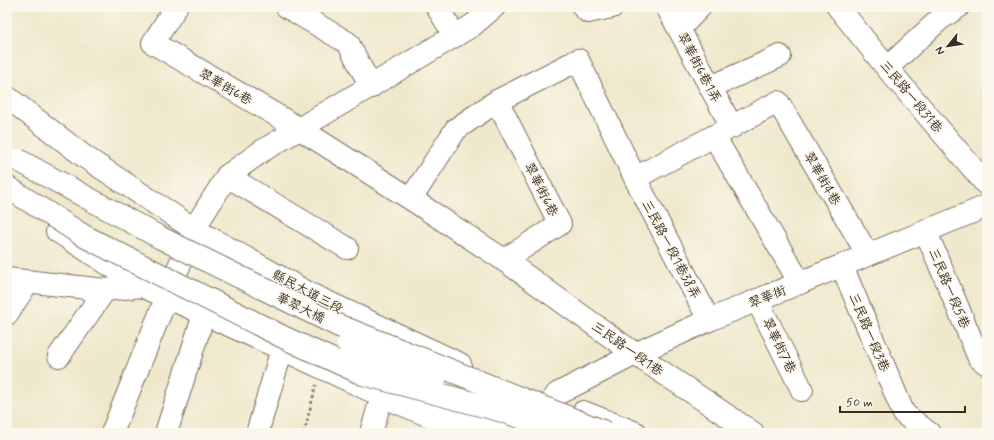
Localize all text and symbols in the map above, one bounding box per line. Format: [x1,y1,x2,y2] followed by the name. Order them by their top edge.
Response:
[928,26,968,66] north arrow
[673,30,724,106] street label: 翠華街6巷1弄
[932,44,948,57] text: N
[876,57,946,137] street label: 三民路一段31巷
[196,65,255,109] street label: 翠華街6巷
[799,149,844,209] street label: 翠華街4巷
[520,160,562,220] street label: 翠華街6巷
[637,197,704,302] street label: 三民路一段1巷38弄
[924,246,973,331] street label: 三民路一段5巷
[269,267,346,318] street label: 縣民大道三段
[746,282,789,313] street label: 翠華街
[273,289,327,327] street label: 華翠大橋
[844,291,893,375] street label: 三民路一段3巷
[758,315,799,376] street label: 翠華街7巷
[588,318,666,380] street label: 三民路一段1巷
[840,388,965,414] scale bar
[846,395,873,411] text: 50 m

